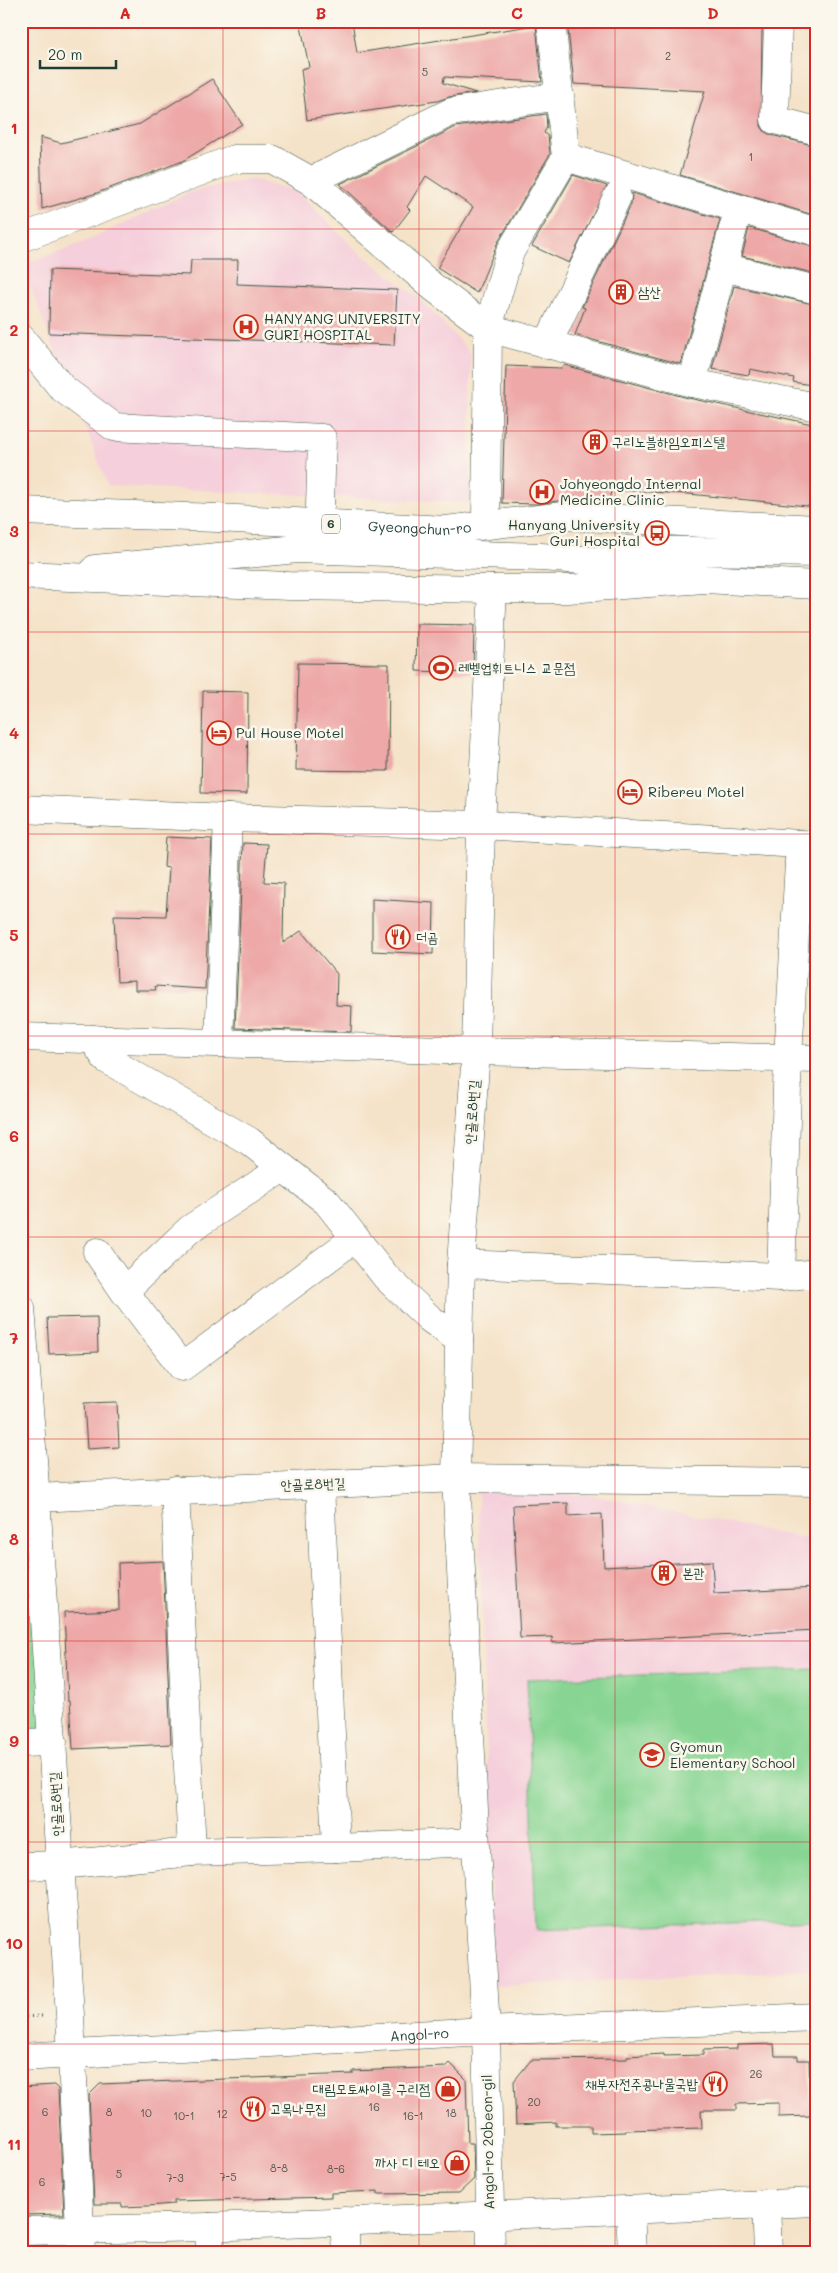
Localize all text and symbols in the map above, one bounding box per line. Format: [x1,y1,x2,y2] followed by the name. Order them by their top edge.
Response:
[119,2,131,23] text: A
[316,2,326,23] text: B
[511,2,523,23] text: C
[707,2,719,23] text: D
[40,38,116,70] scale bar
[48,44,82,64] text: 20 m
[665,48,671,63] house number: 2
[422,64,428,79] house number: 5
[10,117,18,138] text: 1
[749,149,753,164] house number: 1
[608,279,634,305] building icon: 삼산
[638,282,661,301] place label: 삼산
[264,309,421,344] place label: HANYANG UNIVERSITY GURI HOSPITAL
[233,314,259,340] hospital icon: HANYANG UNIVERSITY GURI HOSPITAL
[10,319,19,340] text: 2
[582,429,608,455] building icon: 구리노블하임오피스텔
[612,432,725,451] place label: 구리노블하임오피스텔
[560,474,701,509] place label: Johyeongdo Internal Medicine Clinic
[529,479,555,505] hospital icon: Johyeongdo Internal Medicine Clinic
[322,514,340,534] road number: 6
[508,515,640,550] place label: Hanyang University Guri Hospital
[367,516,472,539] street label: Gyeongchun-ro
[9,520,19,541] text: 3
[644,520,670,546] bus stop icon: Hanyang University Guri Hospital
[428,655,454,681] sports icon: 레벨업휘트니스 교문점
[458,658,575,677] place label: 레벨업휘트니스 교문점
[206,720,232,746] hotel icon: Pul House Motel
[9,722,19,743] text: 4
[236,723,344,742] place label: Pul House Motel
[617,779,643,805] hotel icon: Ribereu Motel
[648,782,744,801] place label: Ribereu Motel
[9,924,19,945] text: 5
[385,924,411,950] restaurant icon: 더곰
[416,927,439,946] place label: 더곰
[460,1078,483,1145] street label: 안골로8번길
[9,1125,19,1146] text: 6
[10,1327,19,1348] text: 7
[280,1473,346,1494] street label: 안골로8번길
[9,1528,19,1549] text: 8
[651,1560,677,1586] building icon: 본관
[682,1563,705,1582] place label: 본관
[9,1730,19,1751] text: 9
[670,1737,796,1772] place label: Gyomun Elementary School
[639,1742,665,1768] school or university icon: Gyomun Elementary School
[44,1770,67,1837] street label: 안골로8번길
[5,1932,23,1953] text: 10
[390,2023,449,2045] street label: Angol-ro
[750,2066,762,2081] house number: 26
[702,2071,728,2097] restaurant icon: 채부자전주콩나물국밥
[477,2074,498,2210] street label: Angol-ro 20beon-gil
[585,2074,699,2093] place label: 채부자전주콩나물국밥
[435,2076,461,2102] shop icon: 대림모토싸이클 구리점
[313,2079,430,2098] place label: 대림모토싸이클 구리점
[528,2094,541,2109] house number: 20
[240,2096,266,2122] restaurant icon: 고목나무집
[270,2099,326,2118] place label: 고목나무집
[368,2099,380,2114] house number: 16
[42,2104,48,2119] house number: 6
[106,2104,113,2119] house number: 8
[140,2105,152,2120] house number: 10
[445,2105,457,2120] house number: 18
[216,2106,228,2121] house number: 12
[173,2108,195,2123] house number: 10-1
[402,2108,424,2123] house number: 16-1
[7,2133,21,2154] text: 11
[444,2150,470,2176] shop icon: 까사 디 테오
[375,2153,440,2172] place label: 까사 디 테오
[270,2160,288,2175] house number: 8-8
[327,2161,345,2176] house number: 8-6
[116,2166,122,2181] house number: 5
[219,2169,237,2184] house number: 7-5
[166,2170,184,2185] house number: 7-3
[39,2174,45,2189] house number: 6

